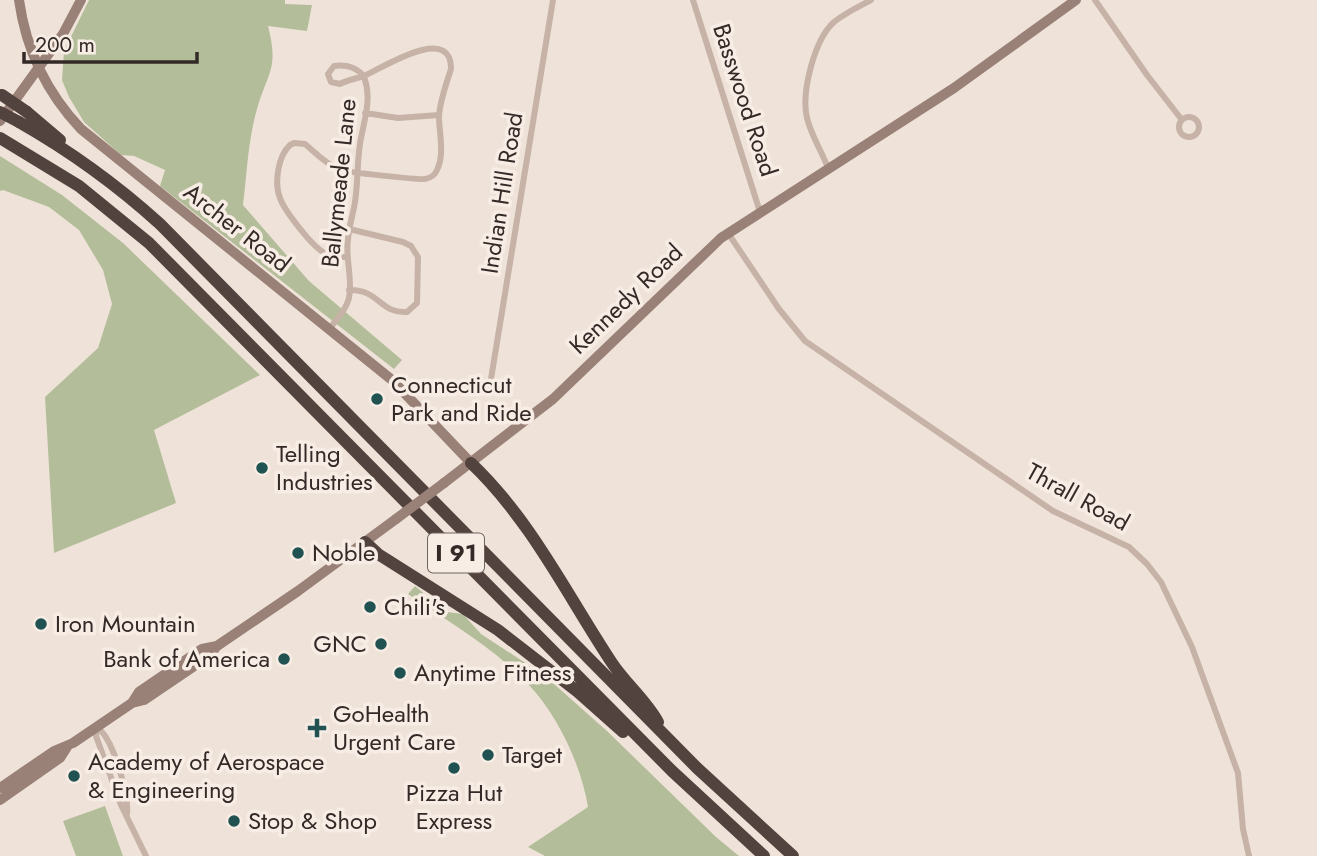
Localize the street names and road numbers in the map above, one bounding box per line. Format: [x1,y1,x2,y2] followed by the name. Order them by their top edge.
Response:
[704,19,787,181] street label: Basswood Road
[312,97,365,269] street label: Ballymeade Lane
[471,110,532,276] street label: Indian Hill Road
[176,175,298,281] street label: Archer Road
[561,235,690,362] street label: Kennedy Road
[1020,454,1136,539] street label: Thrall Road
[428,534,484,572] road number: I 91

